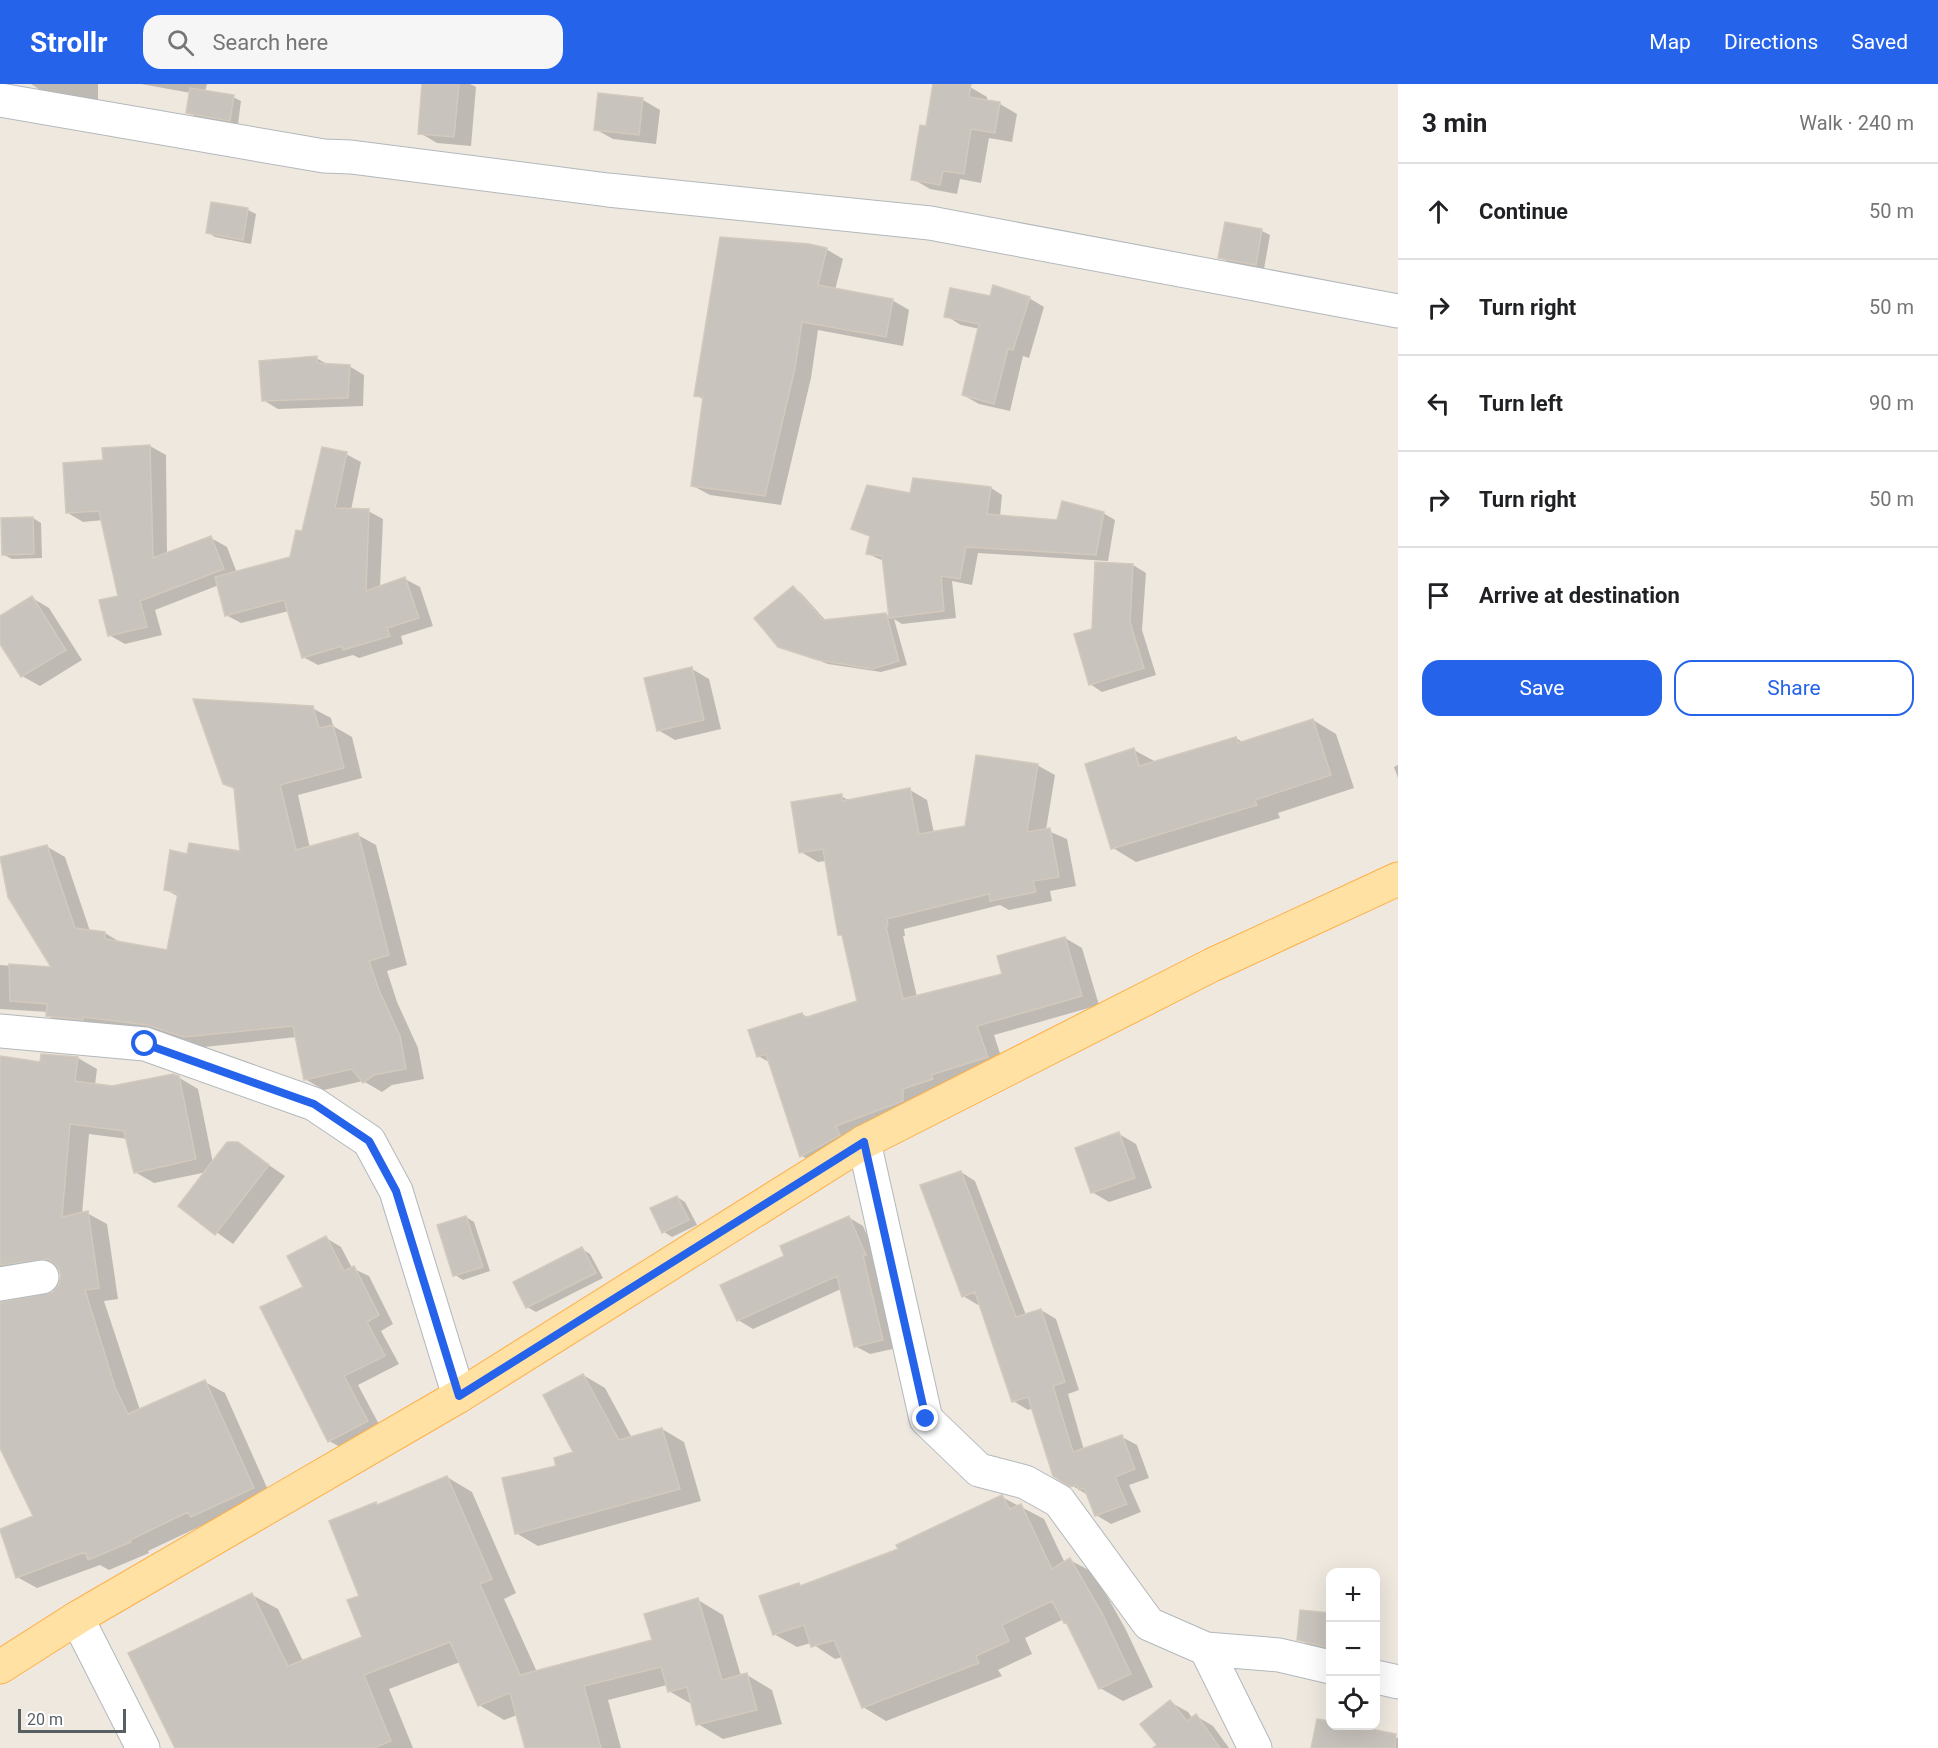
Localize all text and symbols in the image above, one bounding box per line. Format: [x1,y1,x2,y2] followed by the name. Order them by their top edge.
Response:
[143,15,563,69] search box
[30,26,107,59] text: Strollr
[164,26,197,59] icon: search
[212,30,328,55] text: Search here
[1649,30,1691,54] text: Map
[1724,30,1818,54] text: Directions
[1851,30,1908,54] text: Saved
[1422,108,1487,138] text: 3 min
[1799,111,1914,135] text: Walk · 240 m
[1422,195,1455,228] icon: ahead
[1479,199,1568,224] text: Continue
[1869,199,1914,223] text: 50 m
[1422,291,1455,324] icon: right
[1479,295,1576,320] text: Turn right
[1869,295,1914,319] text: 50 m
[1422,387,1455,420] icon: left
[1479,391,1563,416] text: Turn left
[1869,391,1914,415] text: 90 m
[1422,483,1455,516] icon: right
[1479,487,1576,512] text: Turn right
[1869,487,1914,511] text: 50 m
[1422,579,1455,612] icon: arrive
[1479,583,1680,608] text: Arrive at destination
[1422,660,1662,716] button: Save
[1674,660,1914,716] button: Share
[131,1030,157,1056] route start
[912,1405,938,1431] route end
[1326,1568,1380,1730] map controls
[1326,1568,1380,1622] button: +
[1326,1622,1380,1676] button: −
[1326,1676,1380,1730] button: locate
[18,1706,126,1734] scale bar
[27,1710,63,1729] text: 20 m

